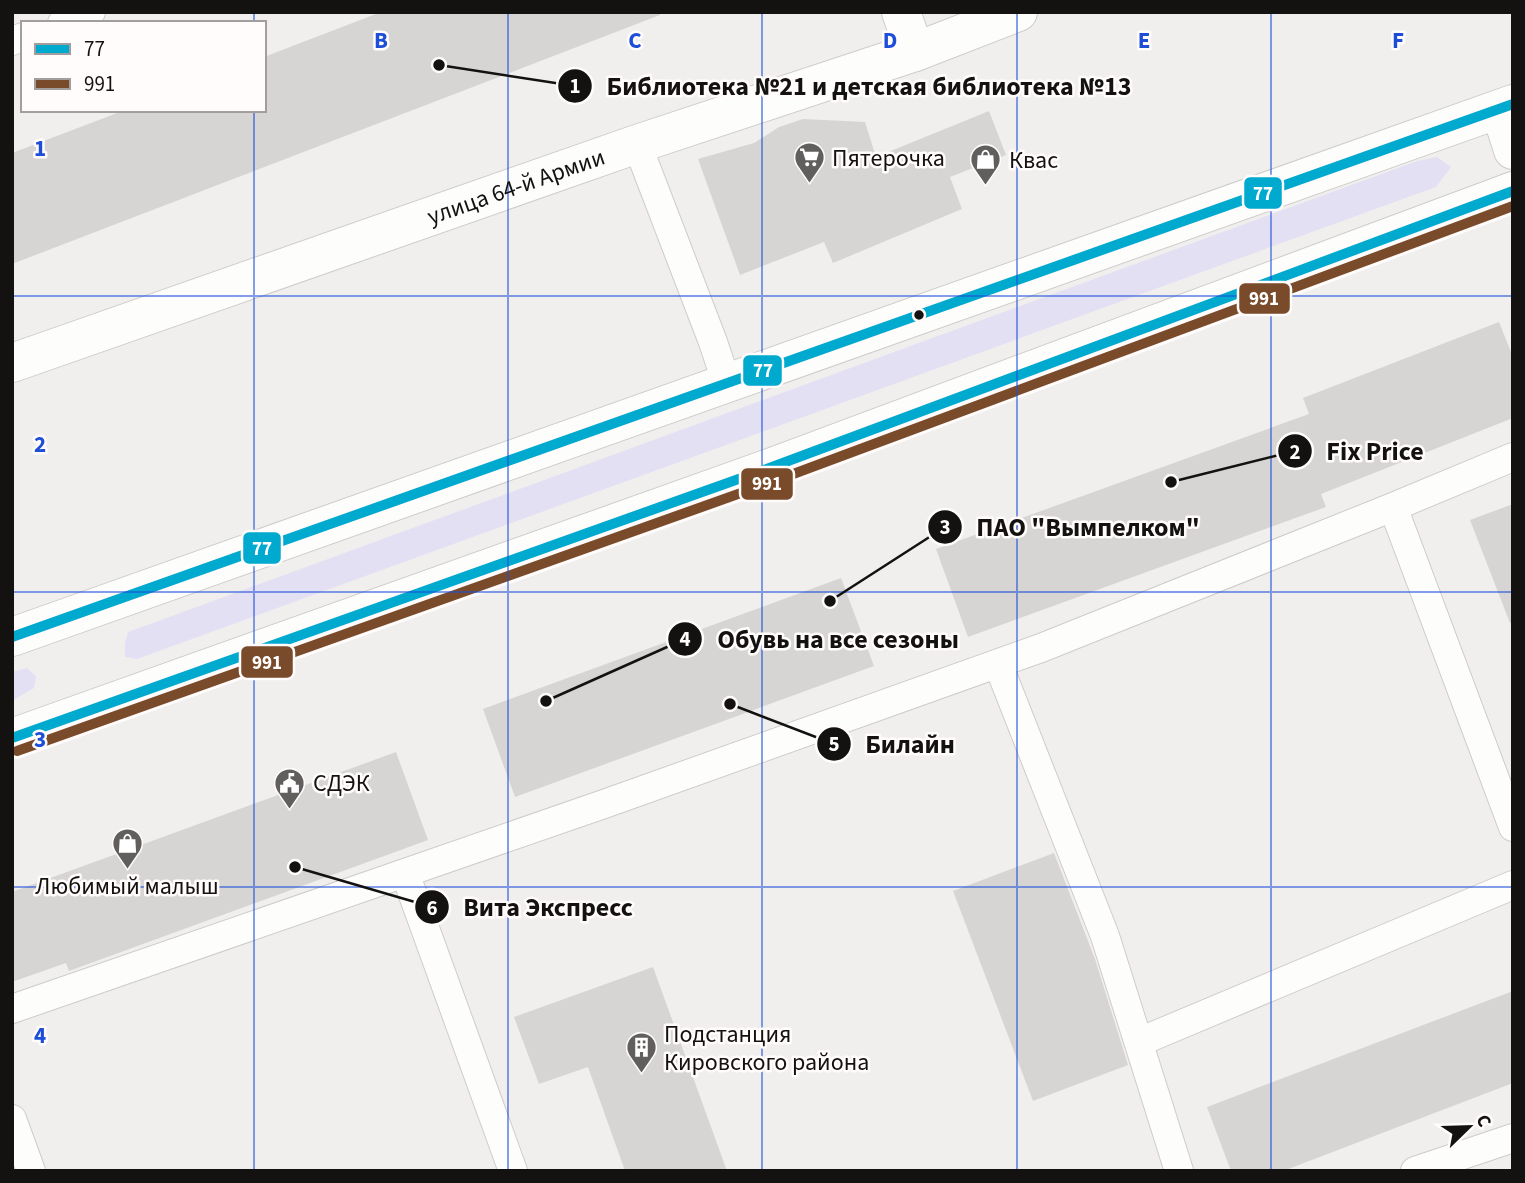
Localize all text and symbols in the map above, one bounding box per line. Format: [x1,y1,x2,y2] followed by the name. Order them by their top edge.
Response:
[21,21,266,112] legend
[374,24,388,57] text: B
[628,24,642,57] text: C
[883,24,897,57] text: D
[1138,24,1150,57] text: E
[1392,24,1404,57] text: F
[84,34,105,64] text: 77
[557,62,1145,109] callout: Библиотека №21 и детская библиотека №13
[607,68,1131,105] text: Библиотека №21 и детская библиотека №13
[84,69,115,99] text: 991
[569,71,581,101] text: 1
[34,132,46,165] text: 1
[422,139,610,234] street label: улица 64-й Армии
[792,141,826,185] supermarket icon: Пятерочка
[832,141,945,176] place label: Пятерочка
[969,143,1003,187] shop icon: Квас
[1009,143,1058,178] place label: Квас
[1243,176,1283,210] line badge: 77
[1253,181,1273,208] text: 77
[1238,282,1291,315] line badge: 991
[1249,286,1279,313] text: 991
[912,308,926,322] unlabelled marker
[742,354,783,387] line badge: 77
[753,358,773,385] text: 77
[34,428,46,461] text: 2
[1277,428,1438,475] callout: Fix Price
[1326,433,1424,470] text: Fix Price
[1289,437,1301,467] text: 2
[740,467,794,501] line badge: 991
[752,471,782,498] text: 991
[928,503,1214,550] callout: ПАО "Вымпелком"
[976,509,1200,546] text: ПАО "Вымпелком"
[939,512,951,542] text: 3
[242,531,282,565] line badge: 77
[252,536,272,563] text: 77
[668,615,973,662] callout: Обувь на все сезоны
[717,621,959,658] text: Обувь на все сезоны
[679,624,691,654] text: 4
[240,645,294,679] line badge: 991
[252,650,282,677] text: 991
[817,721,969,768] callout: Билайн
[34,723,46,756] text: 3
[865,726,955,763] text: Билайн
[828,729,840,759] text: 5
[273,766,307,810] public building icon: СДЭК
[313,766,370,801] place label: СДЭК
[110,827,144,871] shop icon: Любимый малыш
[35,869,219,904] place label: Любимый малыш
[414,884,647,931] callout: Вита Экспресс
[463,889,633,926] text: Вита Экспресс
[426,893,438,923] text: 6
[664,1017,869,1080] place label: Подстанция Кировского района
[34,1019,46,1052] text: 4
[624,1031,658,1075] building icon: Подстанция Кировского района
[1434,1092,1504,1162] north arrow
[1469,1111,1498,1131] text: С

